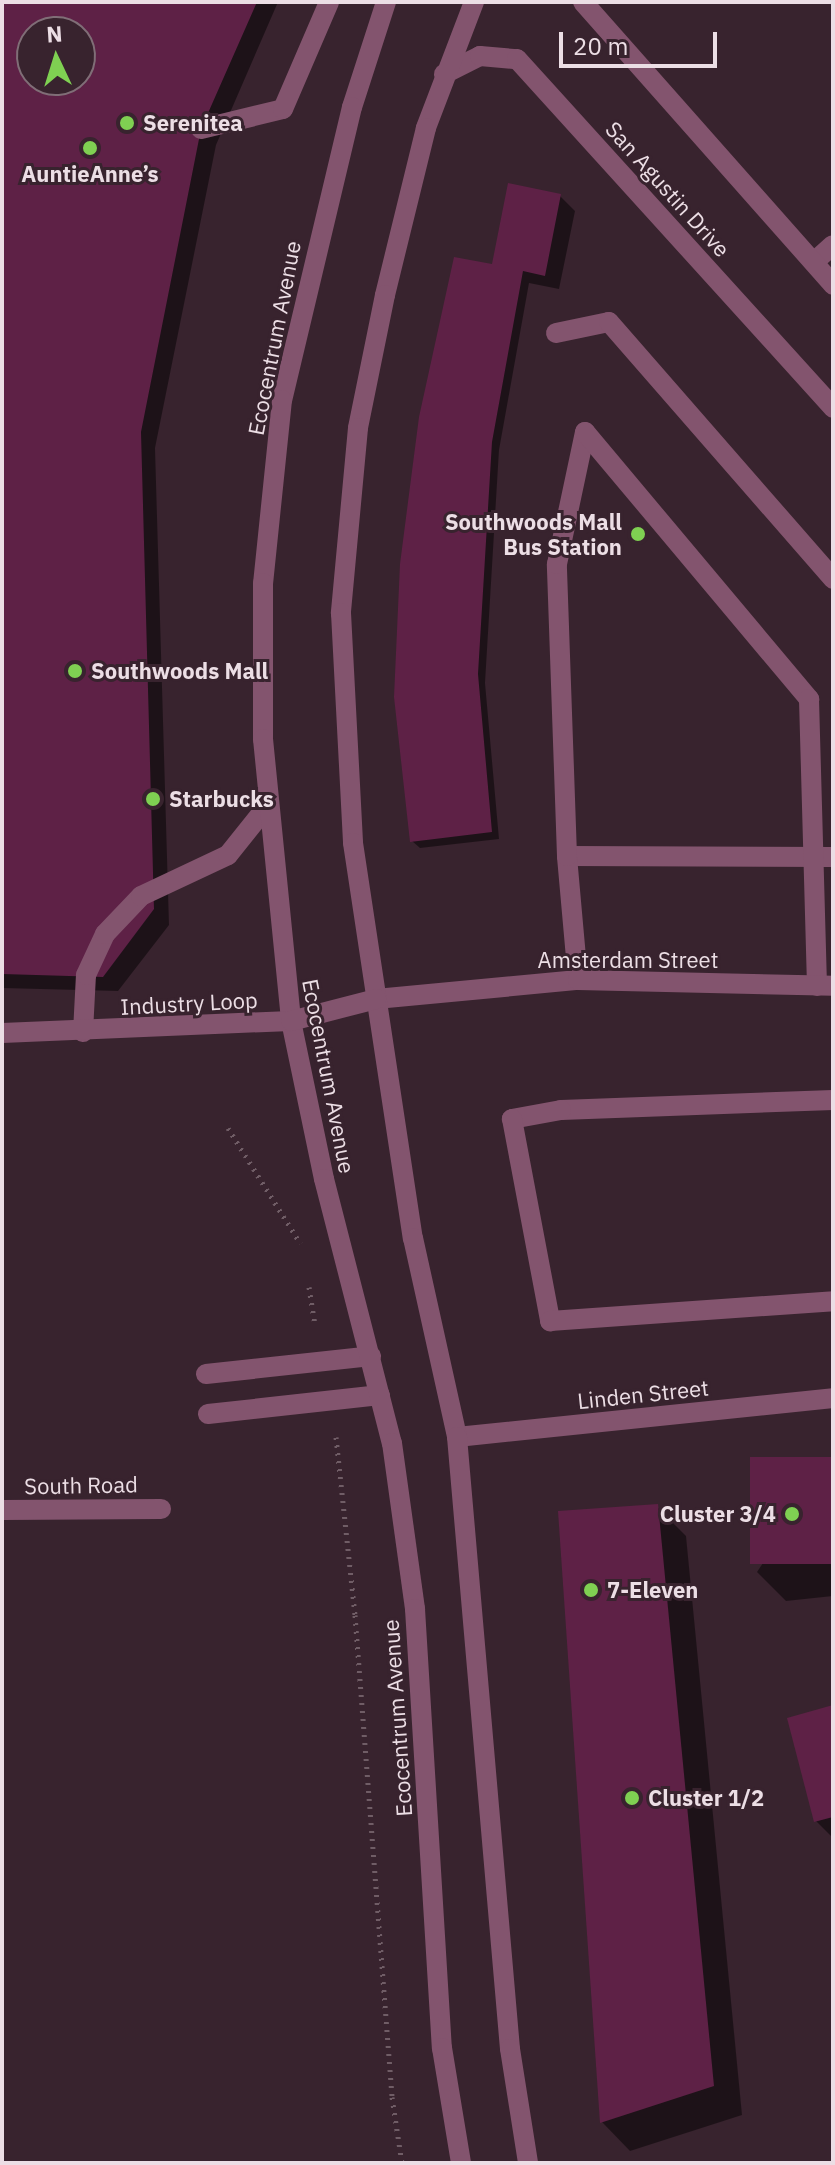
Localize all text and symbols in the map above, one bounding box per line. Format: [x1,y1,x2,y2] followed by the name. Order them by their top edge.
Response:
[16,16,96,96] north arrow
[563,16,721,66] scale bar
[45,19,63,49] text: N
[573,30,628,62] text: 20 m
[143,110,243,136] place label: Serenitea
[118,114,136,132] marker: Serenitea
[600,116,736,262] street label: San Agustin Drive
[81,139,99,157] marker: AuntieAnne’s
[21,161,159,187] place label: AuntieAnne’s
[242,239,306,437] street label: Ecocentrum Avenue
[445,508,622,560] place label: Southwoods Mall Bus Station
[629,525,647,543] marker: Southwoods Mall Bus Station
[91,658,268,684] place label: Southwoods Mall
[66,662,84,680] marker: Southwoods Mall
[169,786,274,812] place label: Starbucks
[144,790,162,808] marker: Starbucks
[538,947,718,973] street label: Amsterdam Street
[297,977,361,1175] street label: Ecocentrum Avenue
[120,986,258,1020] street label: Industry Loop
[576,1374,710,1414] street label: Linden Street
[24,1471,138,1499] street label: South Road
[660,1501,776,1527] place label: Cluster 3/4
[783,1505,801,1523] marker: Cluster 3/4
[607,1577,698,1603] place label: 7-Eleven
[582,1581,600,1599] marker: 7-Eleven
[377,1619,417,1817] street label: Ecocentrum Avenue
[648,1785,764,1811] place label: Cluster 1/2
[623,1789,641,1807] marker: Cluster 1/2

